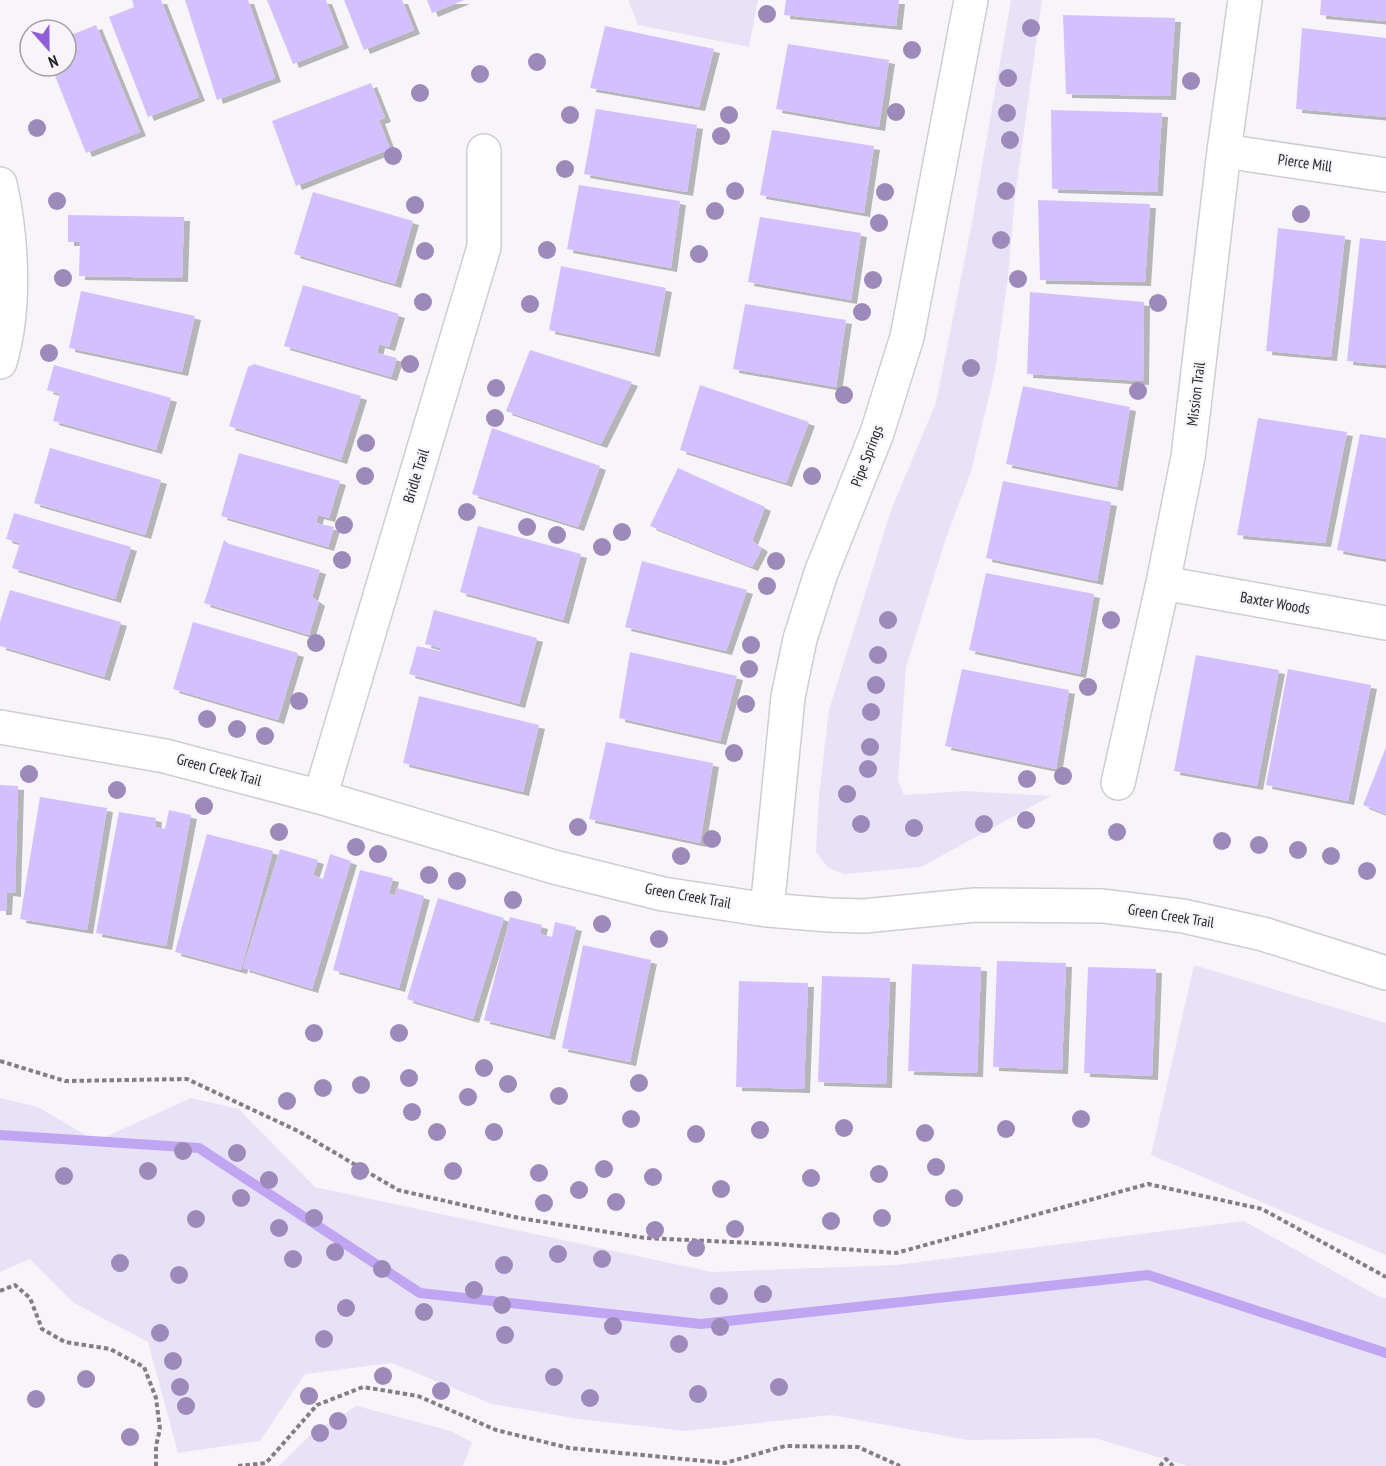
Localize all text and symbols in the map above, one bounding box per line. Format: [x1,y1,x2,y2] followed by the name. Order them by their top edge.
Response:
[18,18,78,78] north arrow
[46,51,61,73] text: N
[1277,149,1334,176] street label: Pierce Mill
[1182,360,1209,427] street label: Mission Trail
[846,422,887,489] street label: Pipe Springs
[398,446,433,505] street label: Bridle Trail
[1239,587,1311,618] street label: Baxter Woods
[175,749,264,790] street label: Green Creek Trail
[644,879,733,913] street label: Green Creek Trail
[1127,899,1216,932] street label: Green Creek Trail

